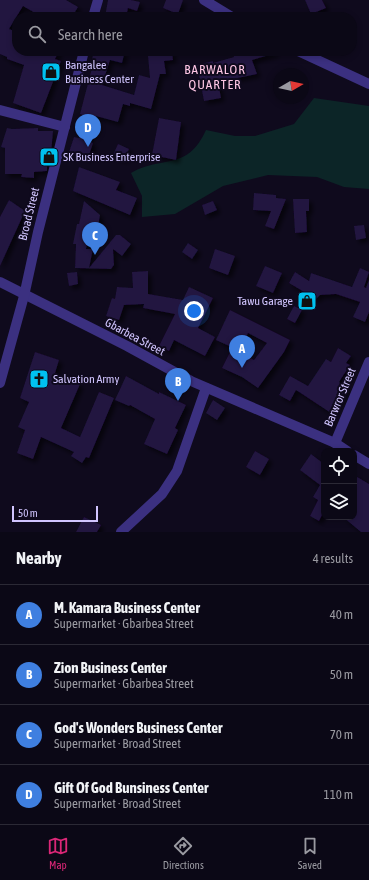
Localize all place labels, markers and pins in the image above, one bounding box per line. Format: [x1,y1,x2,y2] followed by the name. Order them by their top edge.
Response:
[65,58,134,86] place label: Bangalee Business Center
[40,61,62,83] shop icon: Bangalee Business Center
[75,114,101,147] pin: D
[38,146,60,168] shop icon: SK Business Enterprise
[63,150,160,164] place label: SK Business Enterprise
[82,222,108,255] pin: C
[296,290,318,312] shop icon: Tawu Garage
[237,294,293,308] place label: Tawu Garage
[229,335,255,368] pin: A
[28,368,50,390] church icon: Salvation Army
[165,368,191,401] pin: B
[53,372,119,386] place label: Salvation Army

